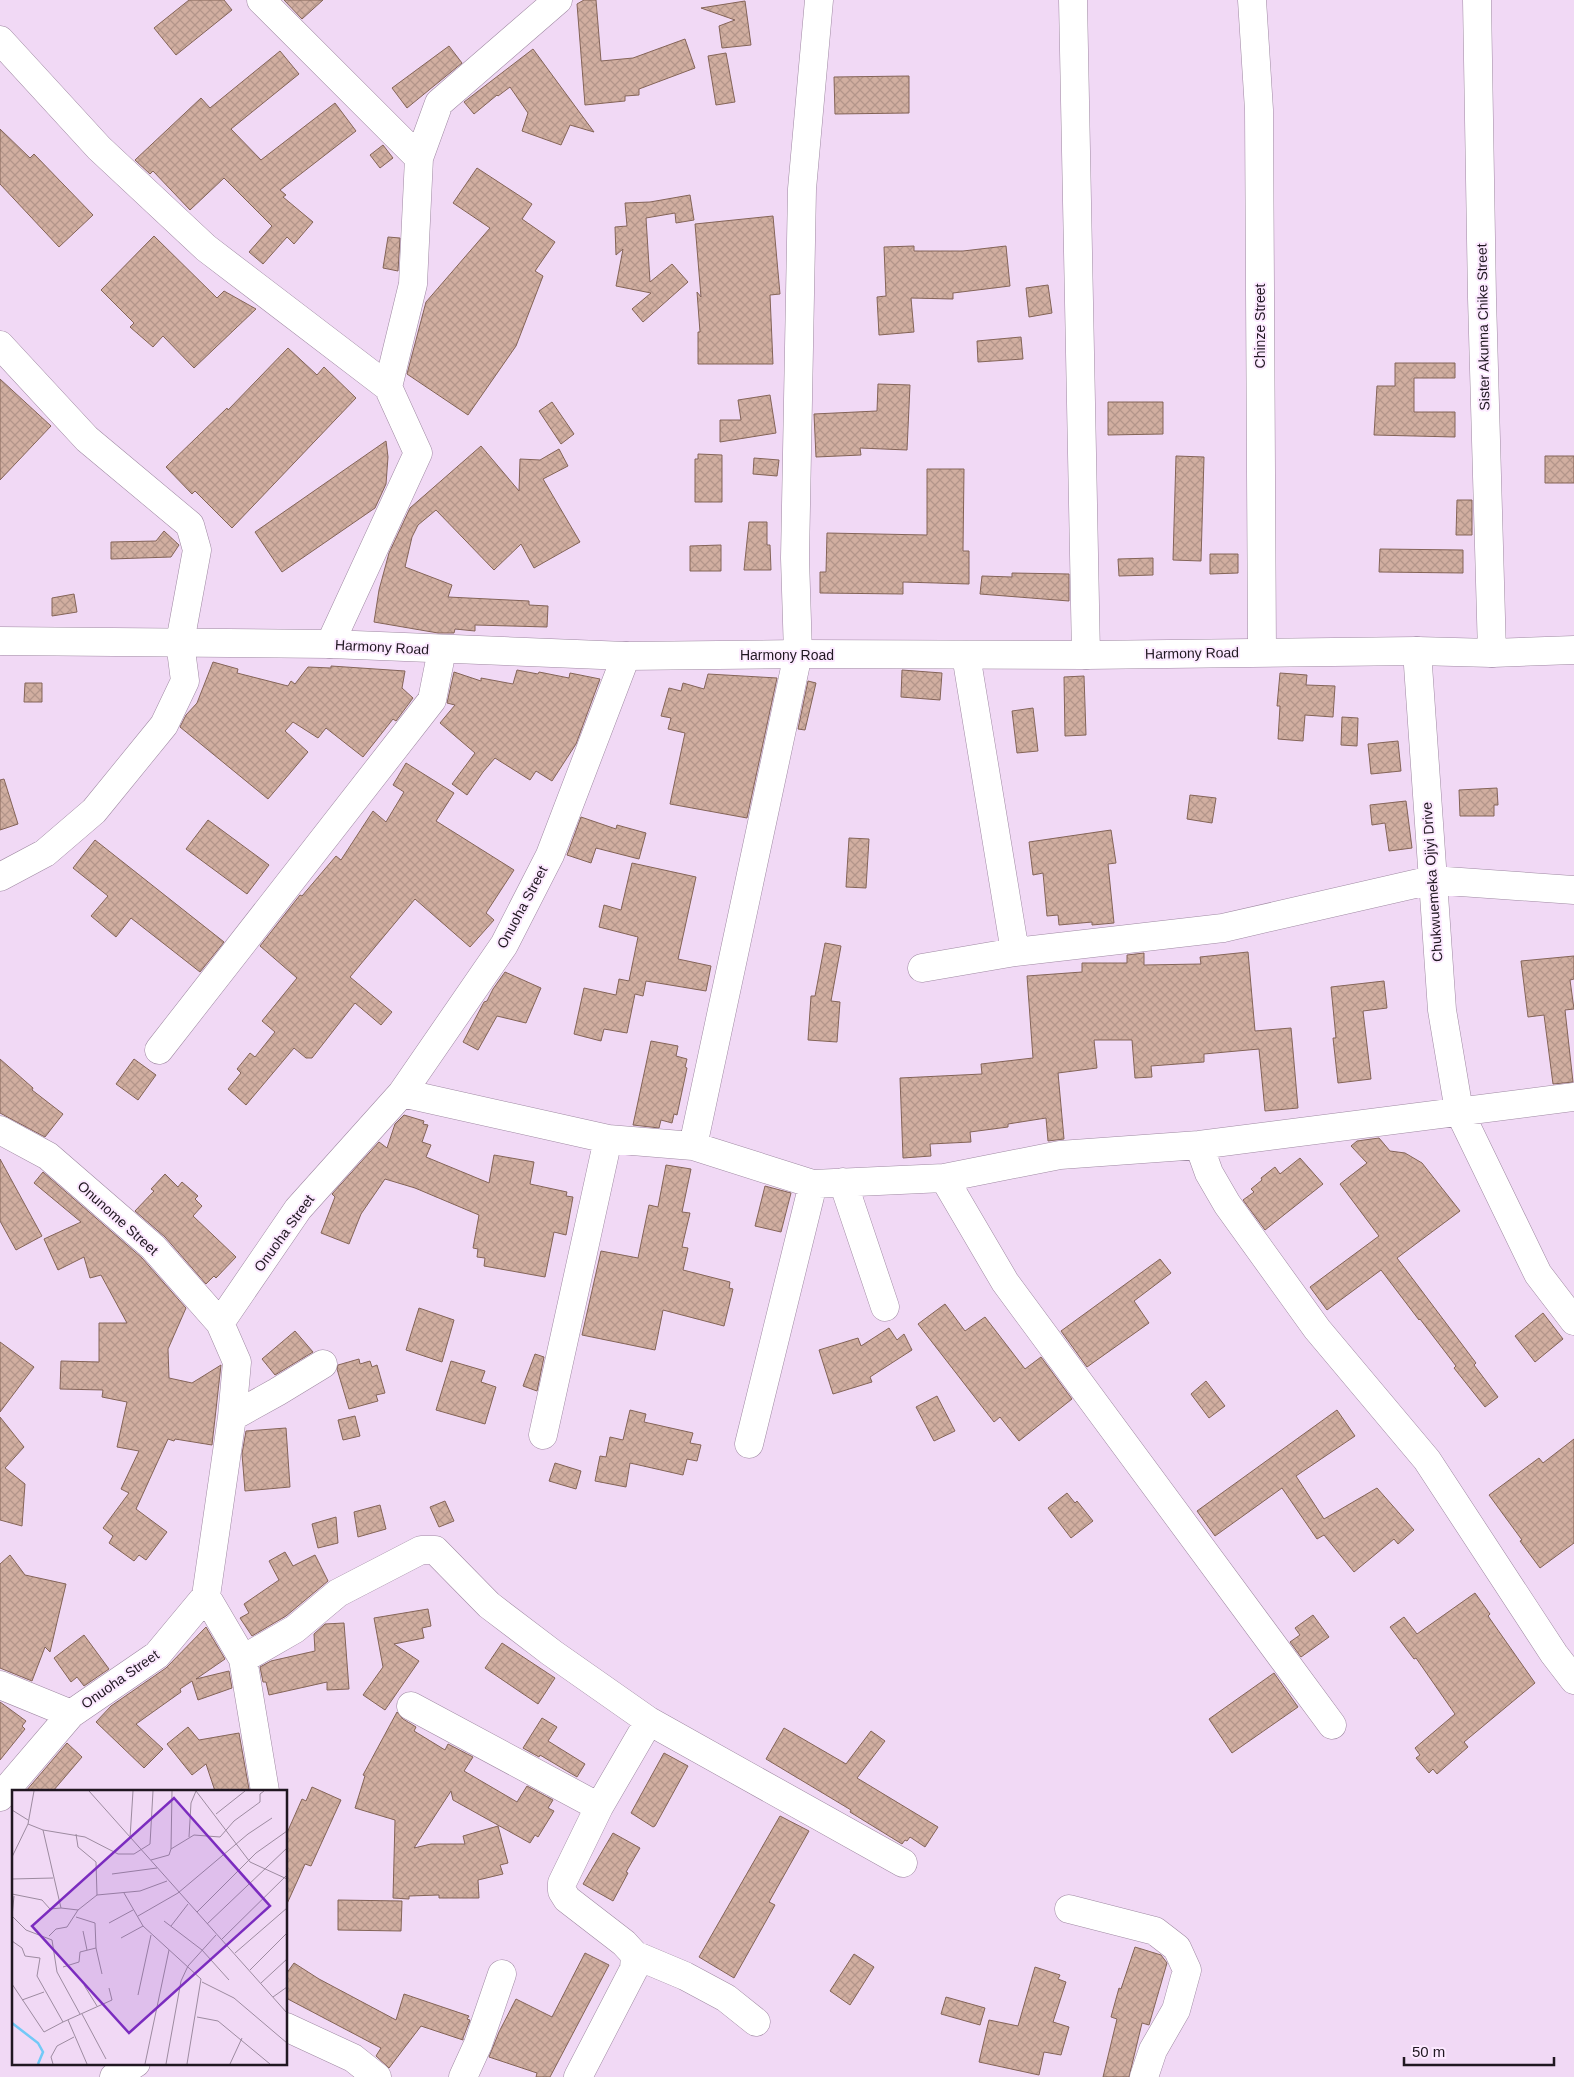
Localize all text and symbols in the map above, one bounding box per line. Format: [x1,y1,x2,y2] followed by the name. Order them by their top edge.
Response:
[1474,243,1492,411] street label: Sister Akunna Chike Street
[1252,283,1268,368] street label: Chinze Street
[335,637,429,657] street label: Harmony Road
[1145,644,1239,662] street label: Harmony Road
[740,647,834,663] street label: Harmony Road
[1418,801,1446,963] street label: Chukwuemeka Ojiyi Drive
[494,863,550,951] street label: Onuoha Street
[74,1178,162,1258] street label: Onunome Street
[251,1191,317,1275] street label: Onuoha Street
[78,1646,162,1712] street label: Onuoha Street
[12,1790,288,2064] inset map
[1404,2034,1554,2066] scale bar
[1412,2043,1445,2060] text: 50 m

